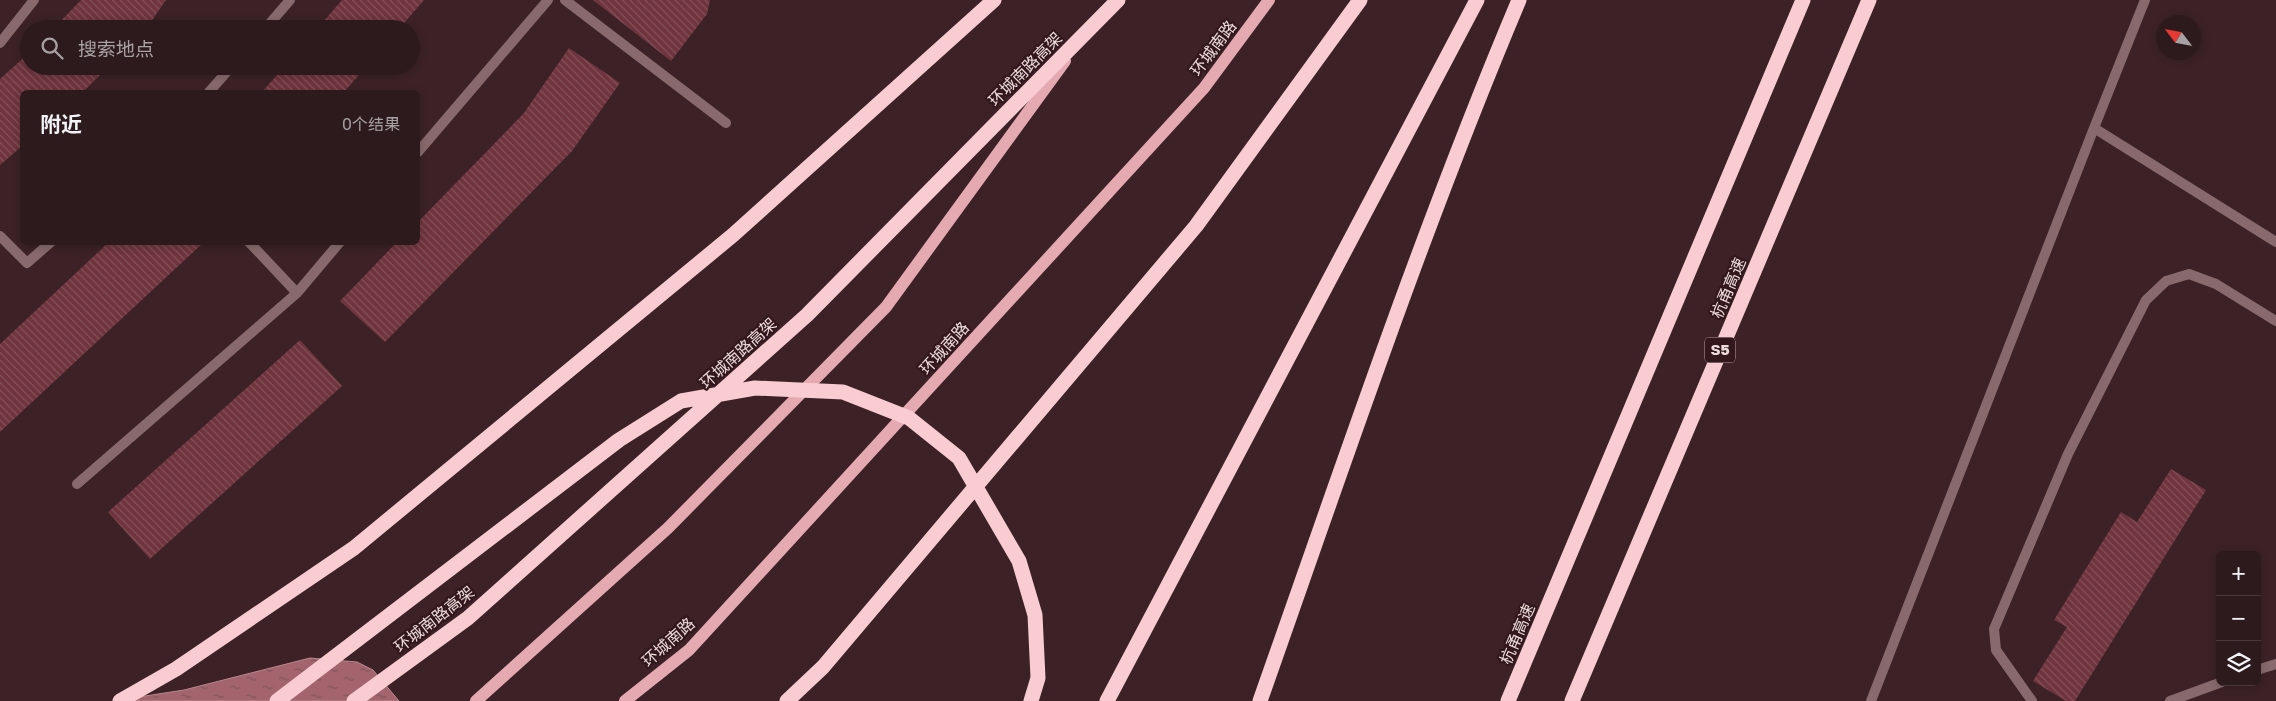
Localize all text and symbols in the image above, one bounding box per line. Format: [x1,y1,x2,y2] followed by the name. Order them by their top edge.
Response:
[2156,15,2201,60] north arrow
[1186,16,1240,80] street label: 环城南路
[20,20,420,75] search box
[984,28,1066,110] street label: 环城南路高架
[38,34,66,62] icon: search
[78,37,154,60] text: 搜索地点
[40,111,82,137] text: 附近
[342,114,400,134] text: 0个结果
[1706,255,1750,321] street label: 杭甬高速
[696,313,780,393] street label: 环城南路高架
[915,318,973,378] street label: 环城南路
[1705,338,1735,362] road number: S5
[2216,551,2261,686] map controls
[2216,551,2261,596] button: +
[390,582,478,656] street label: 环城南路高架
[2216,596,2261,641] button: −
[1495,601,1539,667] street label: 杭甬高速
[638,613,698,671] street label: 环城南路
[2216,641,2261,686] button: layers

